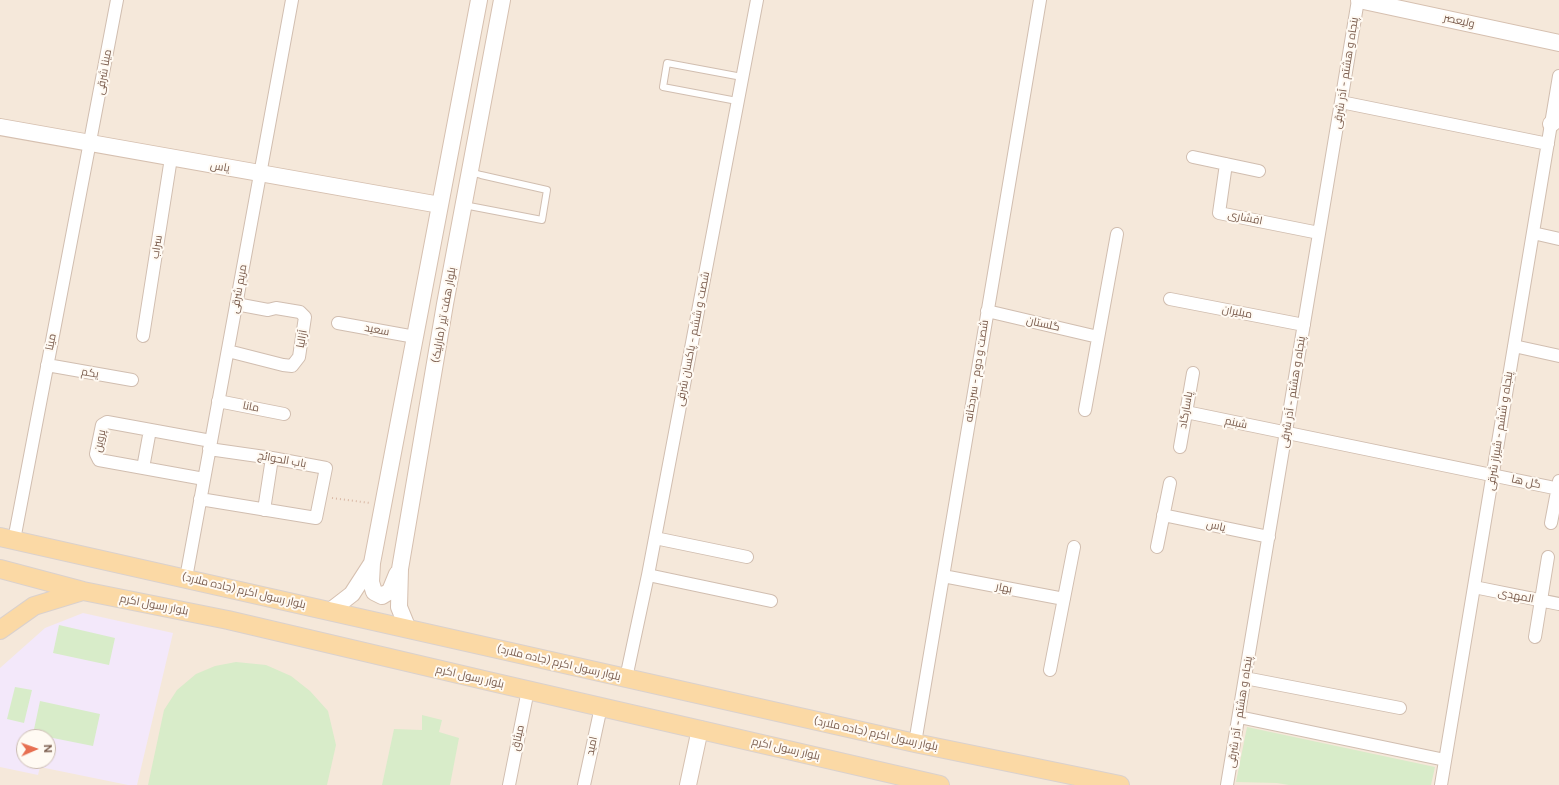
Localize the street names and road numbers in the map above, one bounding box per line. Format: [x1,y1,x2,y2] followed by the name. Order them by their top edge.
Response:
[1442,11,1476,31] street label: ولیعصر
[1331,16,1361,130] street label: پنجاه و هشتم - آذر شرقی
[94,48,114,96] street label: مینا شرقی
[209,159,231,175] street label: یاس
[1227,208,1263,228] street label: افشاری
[149,234,165,260] street label: سراب
[228,263,250,315] street label: مریم شرقی
[429,266,459,364] street label: بلوار هفت تیر (مارلیک)
[673,271,713,407] street label: شصت و ششم - پاکسان شرقی
[1221,303,1253,321] street label: مبلیران
[1025,314,1061,334] street label: گلستان
[962,319,992,423] street label: شصت و دوم - سردخانه
[363,321,391,339] street label: سعید
[294,329,310,349] street label: آزالیا
[43,333,59,351] street label: مینا
[1278,335,1308,449] street label: پنجاه و هشتم - آذر شرقی
[80,365,100,381] street label: یکم
[1484,371,1516,491] street label: پنجاه و ششم - شیراز شرقی
[1176,390,1196,430] street label: پاسارگاد
[242,399,260,415] street label: مانا
[1223,414,1249,432] street label: شبنم
[91,429,109,453] street label: پروین
[257,449,307,471] street label: باب الحوائج
[1510,472,1542,492] street label: گل ها
[1205,518,1227,534] street label: یاس
[181,570,307,612] street label: بلوار رسول اکرم (جاده ملارد)
[995,580,1013,596] street label: بهار
[1497,586,1535,606] street label: المهدی
[119,592,189,618] street label: بلوار رسول اکرم
[496,642,622,684] street label: بلوار رسول اکرم (جاده ملارد)
[1225,655,1255,769] street label: پنجاه و هشتم - آذر شرقی
[435,663,505,691] street label: بلوار رسول اکرم
[813,714,939,754] street label: بلوار رسول اکرم (جاده ملارد)
[509,724,527,752] street label: میثاق
[584,735,600,757] street label: امید
[751,735,821,763] street label: بلوار رسول اکرم

